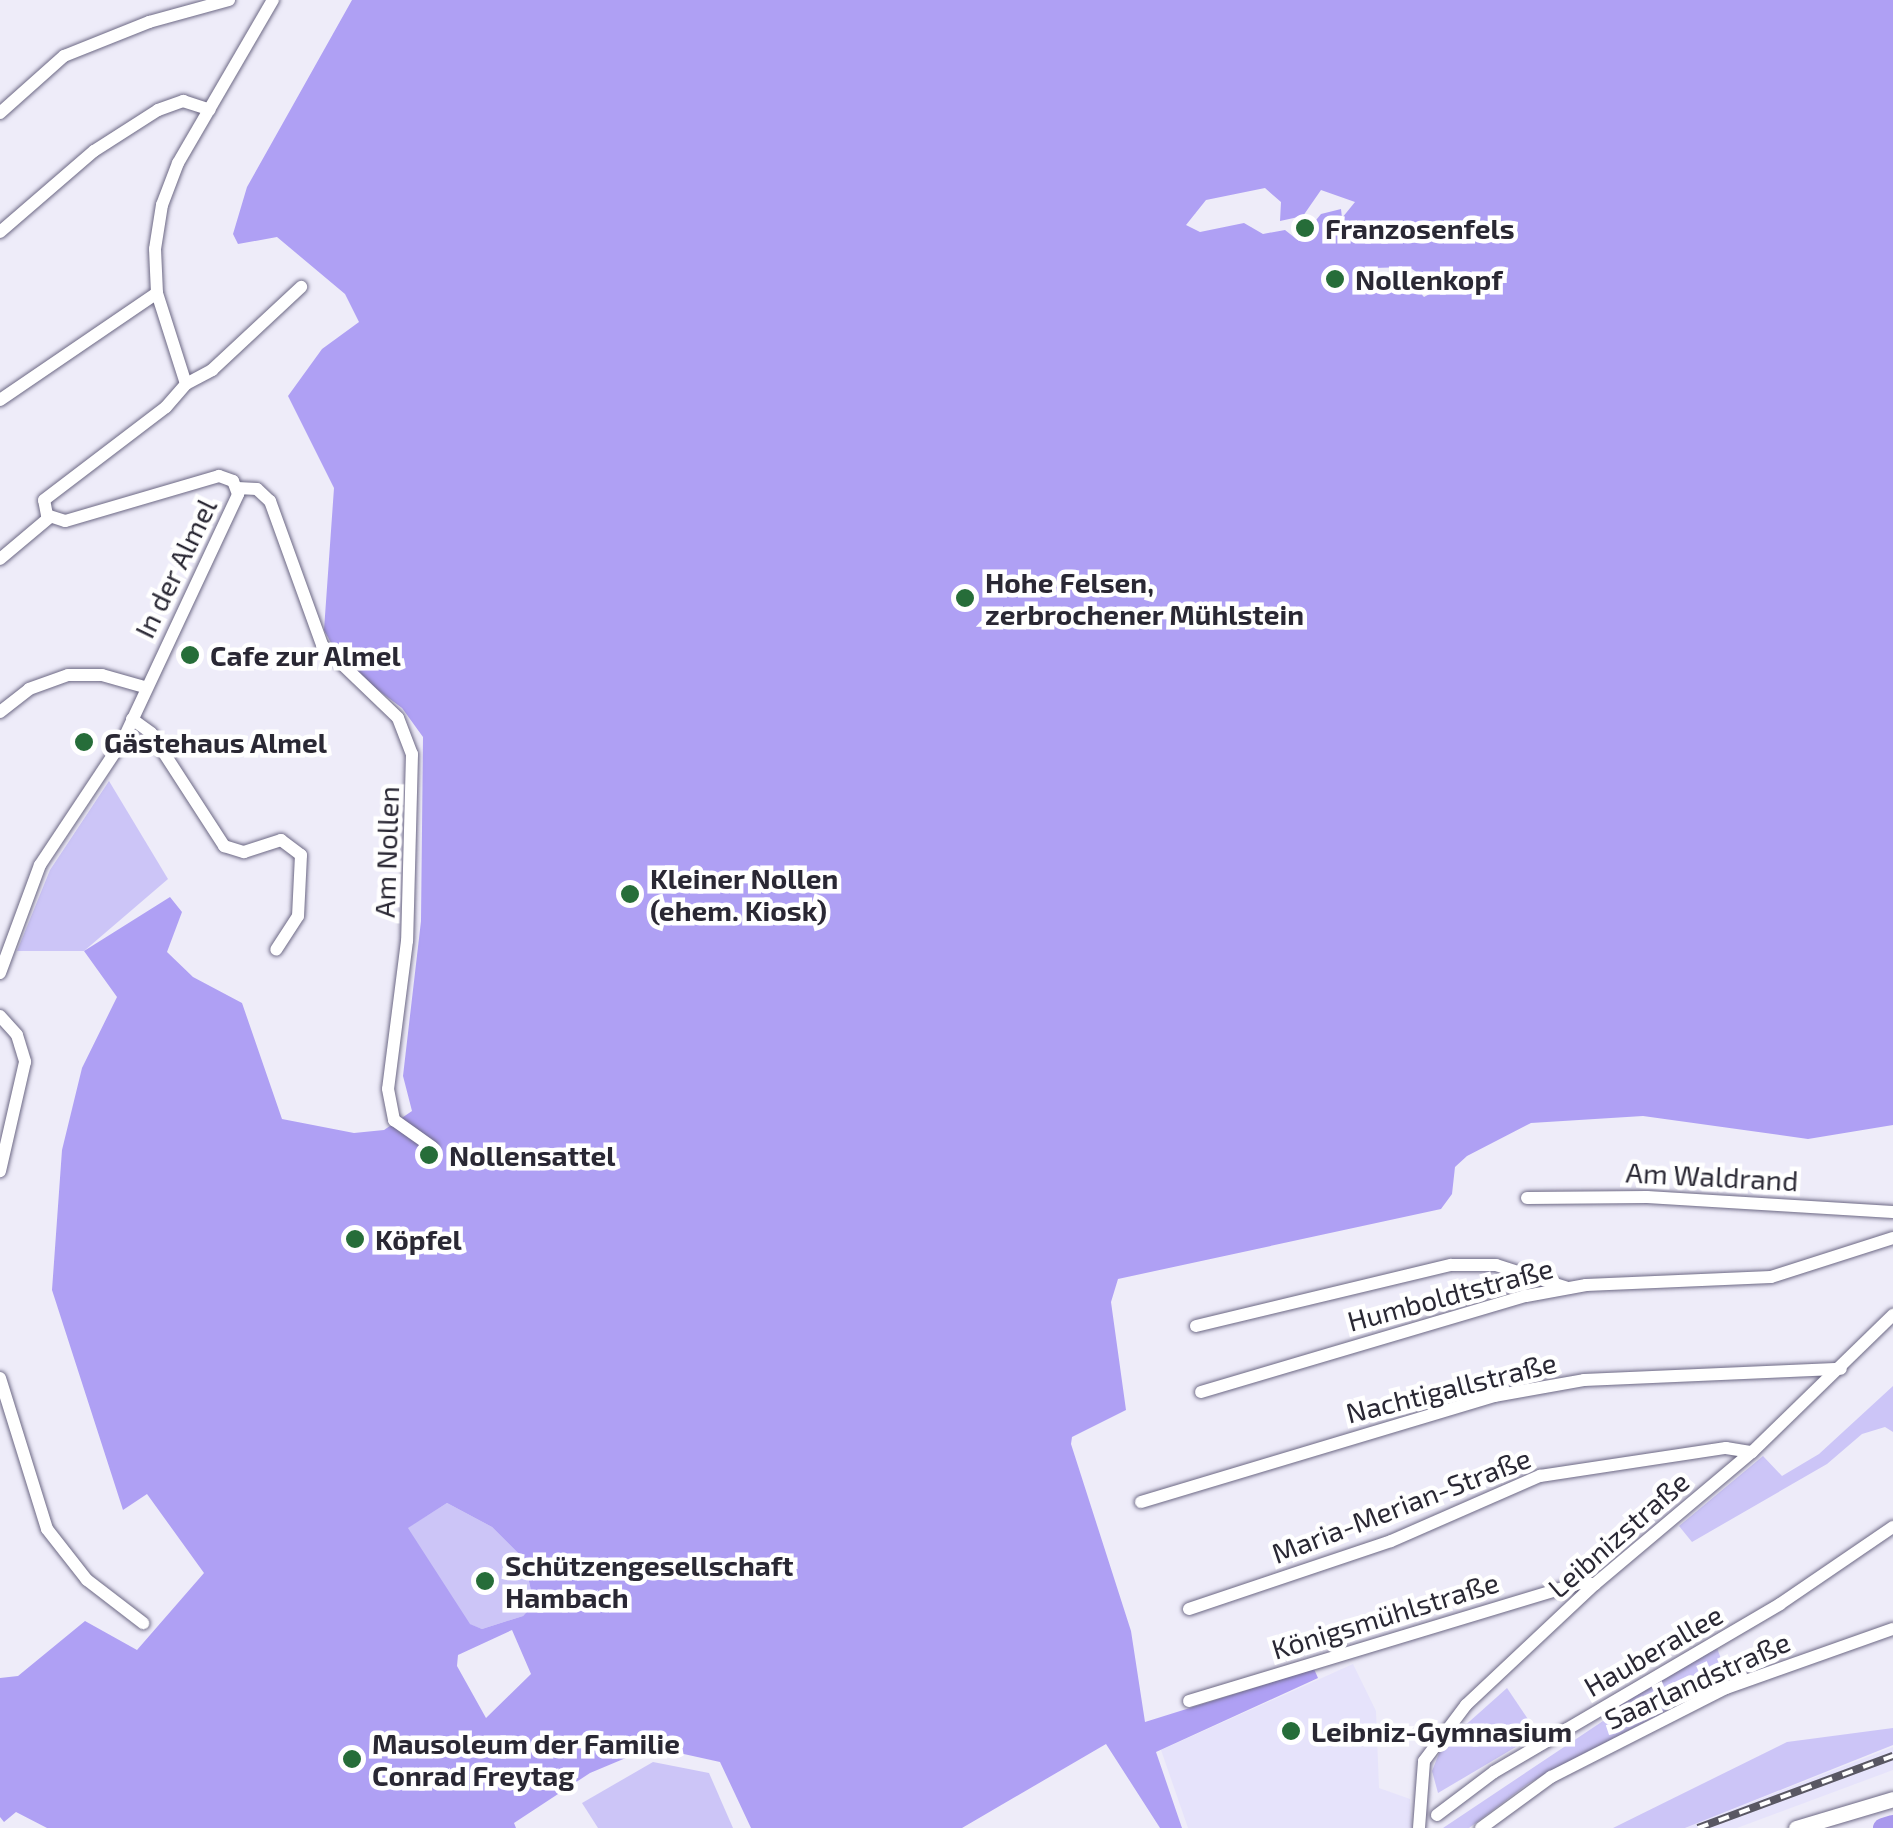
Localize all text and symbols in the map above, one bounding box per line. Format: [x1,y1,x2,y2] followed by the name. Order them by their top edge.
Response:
[1325,211,1515,245] place label: Franzosenfels
[1294,217,1316,239] marker: Franzosenfels
[1355,262,1502,296] place label: Nollenkopf
[1324,268,1346,290] marker: Nollenkopf
[127,492,223,644] street label: In der Almel
[985,565,1305,631] place label: Hohe Felsen, zerbrochener Mühlstein
[954,587,976,609] marker: Hohe Felsen, zerbrochener Mühlstein
[210,638,402,672] place label: Cafe zur Almel
[179,644,201,666] marker: Cafe zur Almel
[104,725,328,759] place label: Gästehaus Almel
[73,731,95,753] marker: Gästehaus Almel
[367,786,405,918] street label: Am Nollen
[650,861,839,927] place label: Kleiner Nollen (ehem. Kiosk)
[619,883,641,905] marker: Kleiner Nollen (ehem. Kiosk)
[449,1138,615,1172] place label: Nollensattel
[418,1144,440,1166] marker: Nollensattel
[1625,1155,1799,1197] street label: Am Waldrand
[375,1222,462,1256] place label: Köpfel
[344,1228,366,1250] marker: Köpfel
[1343,1250,1557,1338] street label: Humboldtstraße
[1342,1345,1560,1429] street label: Nachtigallstraße
[1267,1440,1535,1570] street label: Maria-Merian-Straße
[1541,1464,1695,1604] street label: Leibnizstraße
[505,1548,793,1614] place label: Schützengesellschaft Hambach
[1267,1564,1503,1666] street label: Königsmühlstraße
[474,1570,496,1592] marker: Schützengesellschaft Hambach
[1578,1597,1728,1703] street label: Hauberallee
[1599,1624,1795,1736] street label: Saarlandstraße
[1311,1714,1572,1748] place label: Leibniz-Gymnasium
[1280,1720,1302,1742] marker: Leibniz-Gymnasium
[372,1726,680,1792] place label: Mausoleum der Familie Conrad Freytag
[341,1748,363,1770] marker: Mausoleum der Familie Conrad Freytag

